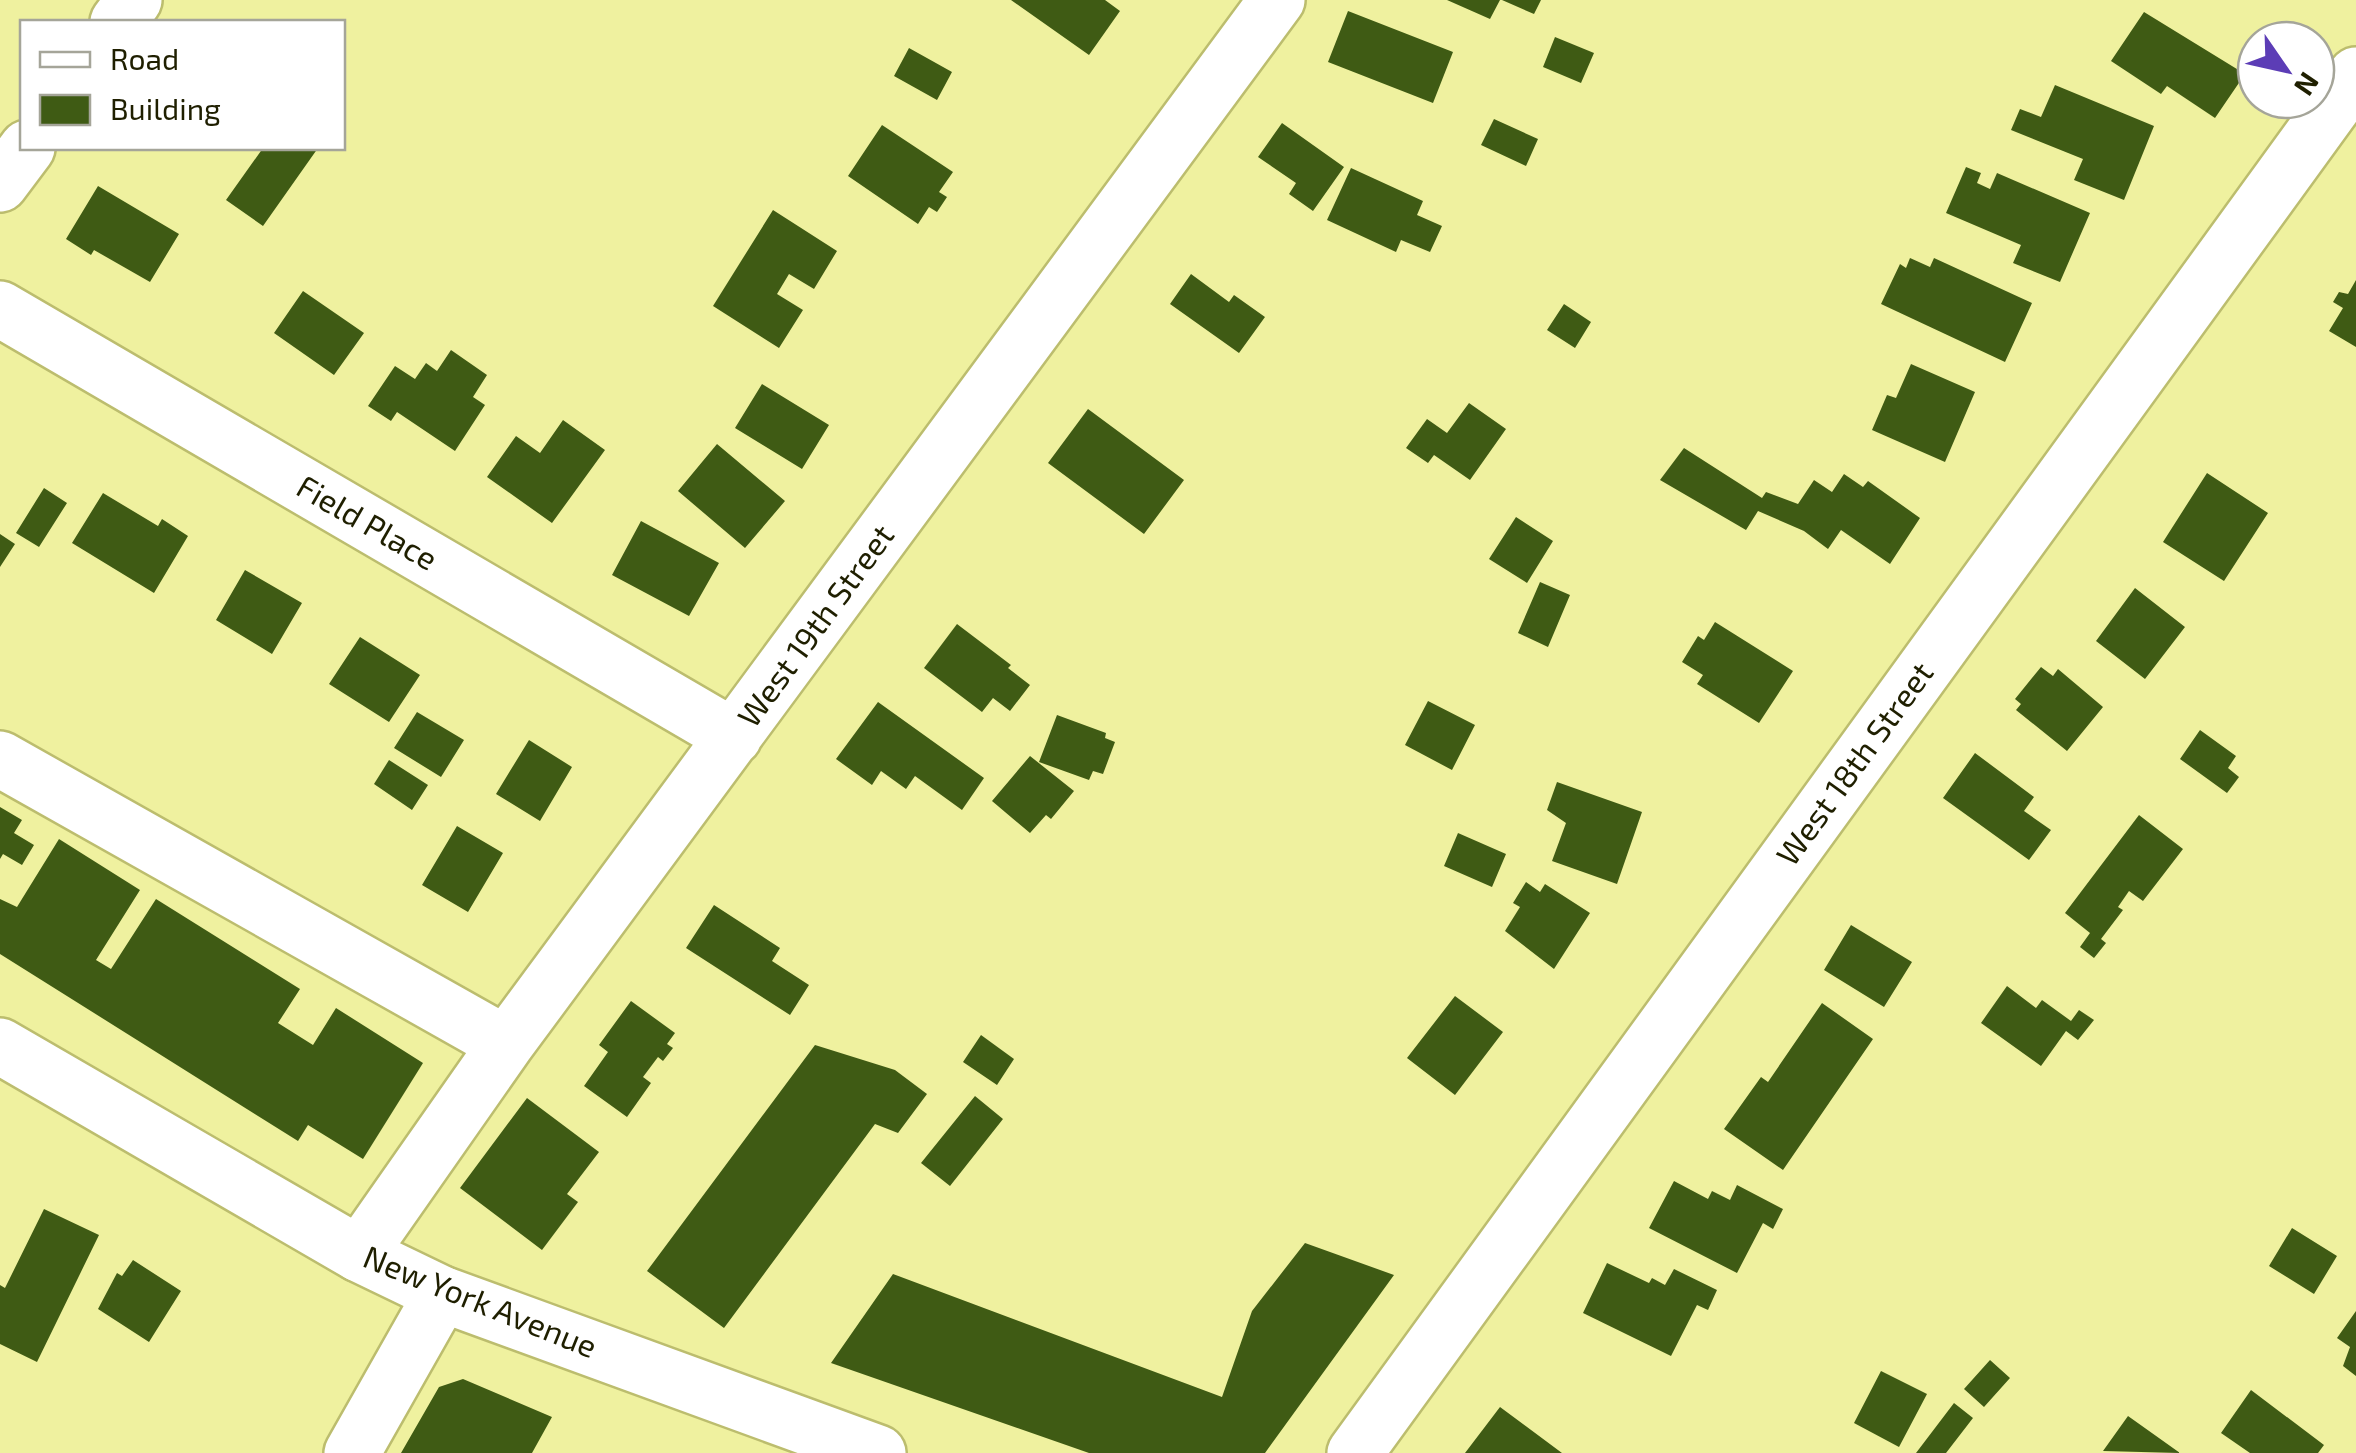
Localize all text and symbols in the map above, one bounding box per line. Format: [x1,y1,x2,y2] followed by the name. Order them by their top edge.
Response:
[20,20,345,150] legend
[2236,20,2336,120] north arrow
[110,40,179,76] text: Road
[2288,67,2327,102] text: N
[110,90,221,126] text: Building
[291,466,445,577] street label: Field Place
[728,516,900,733] street label: West 19th Street
[1767,654,1940,872] street label: West 18th Street
[358,1236,603,1364] street label: New York Avenue

